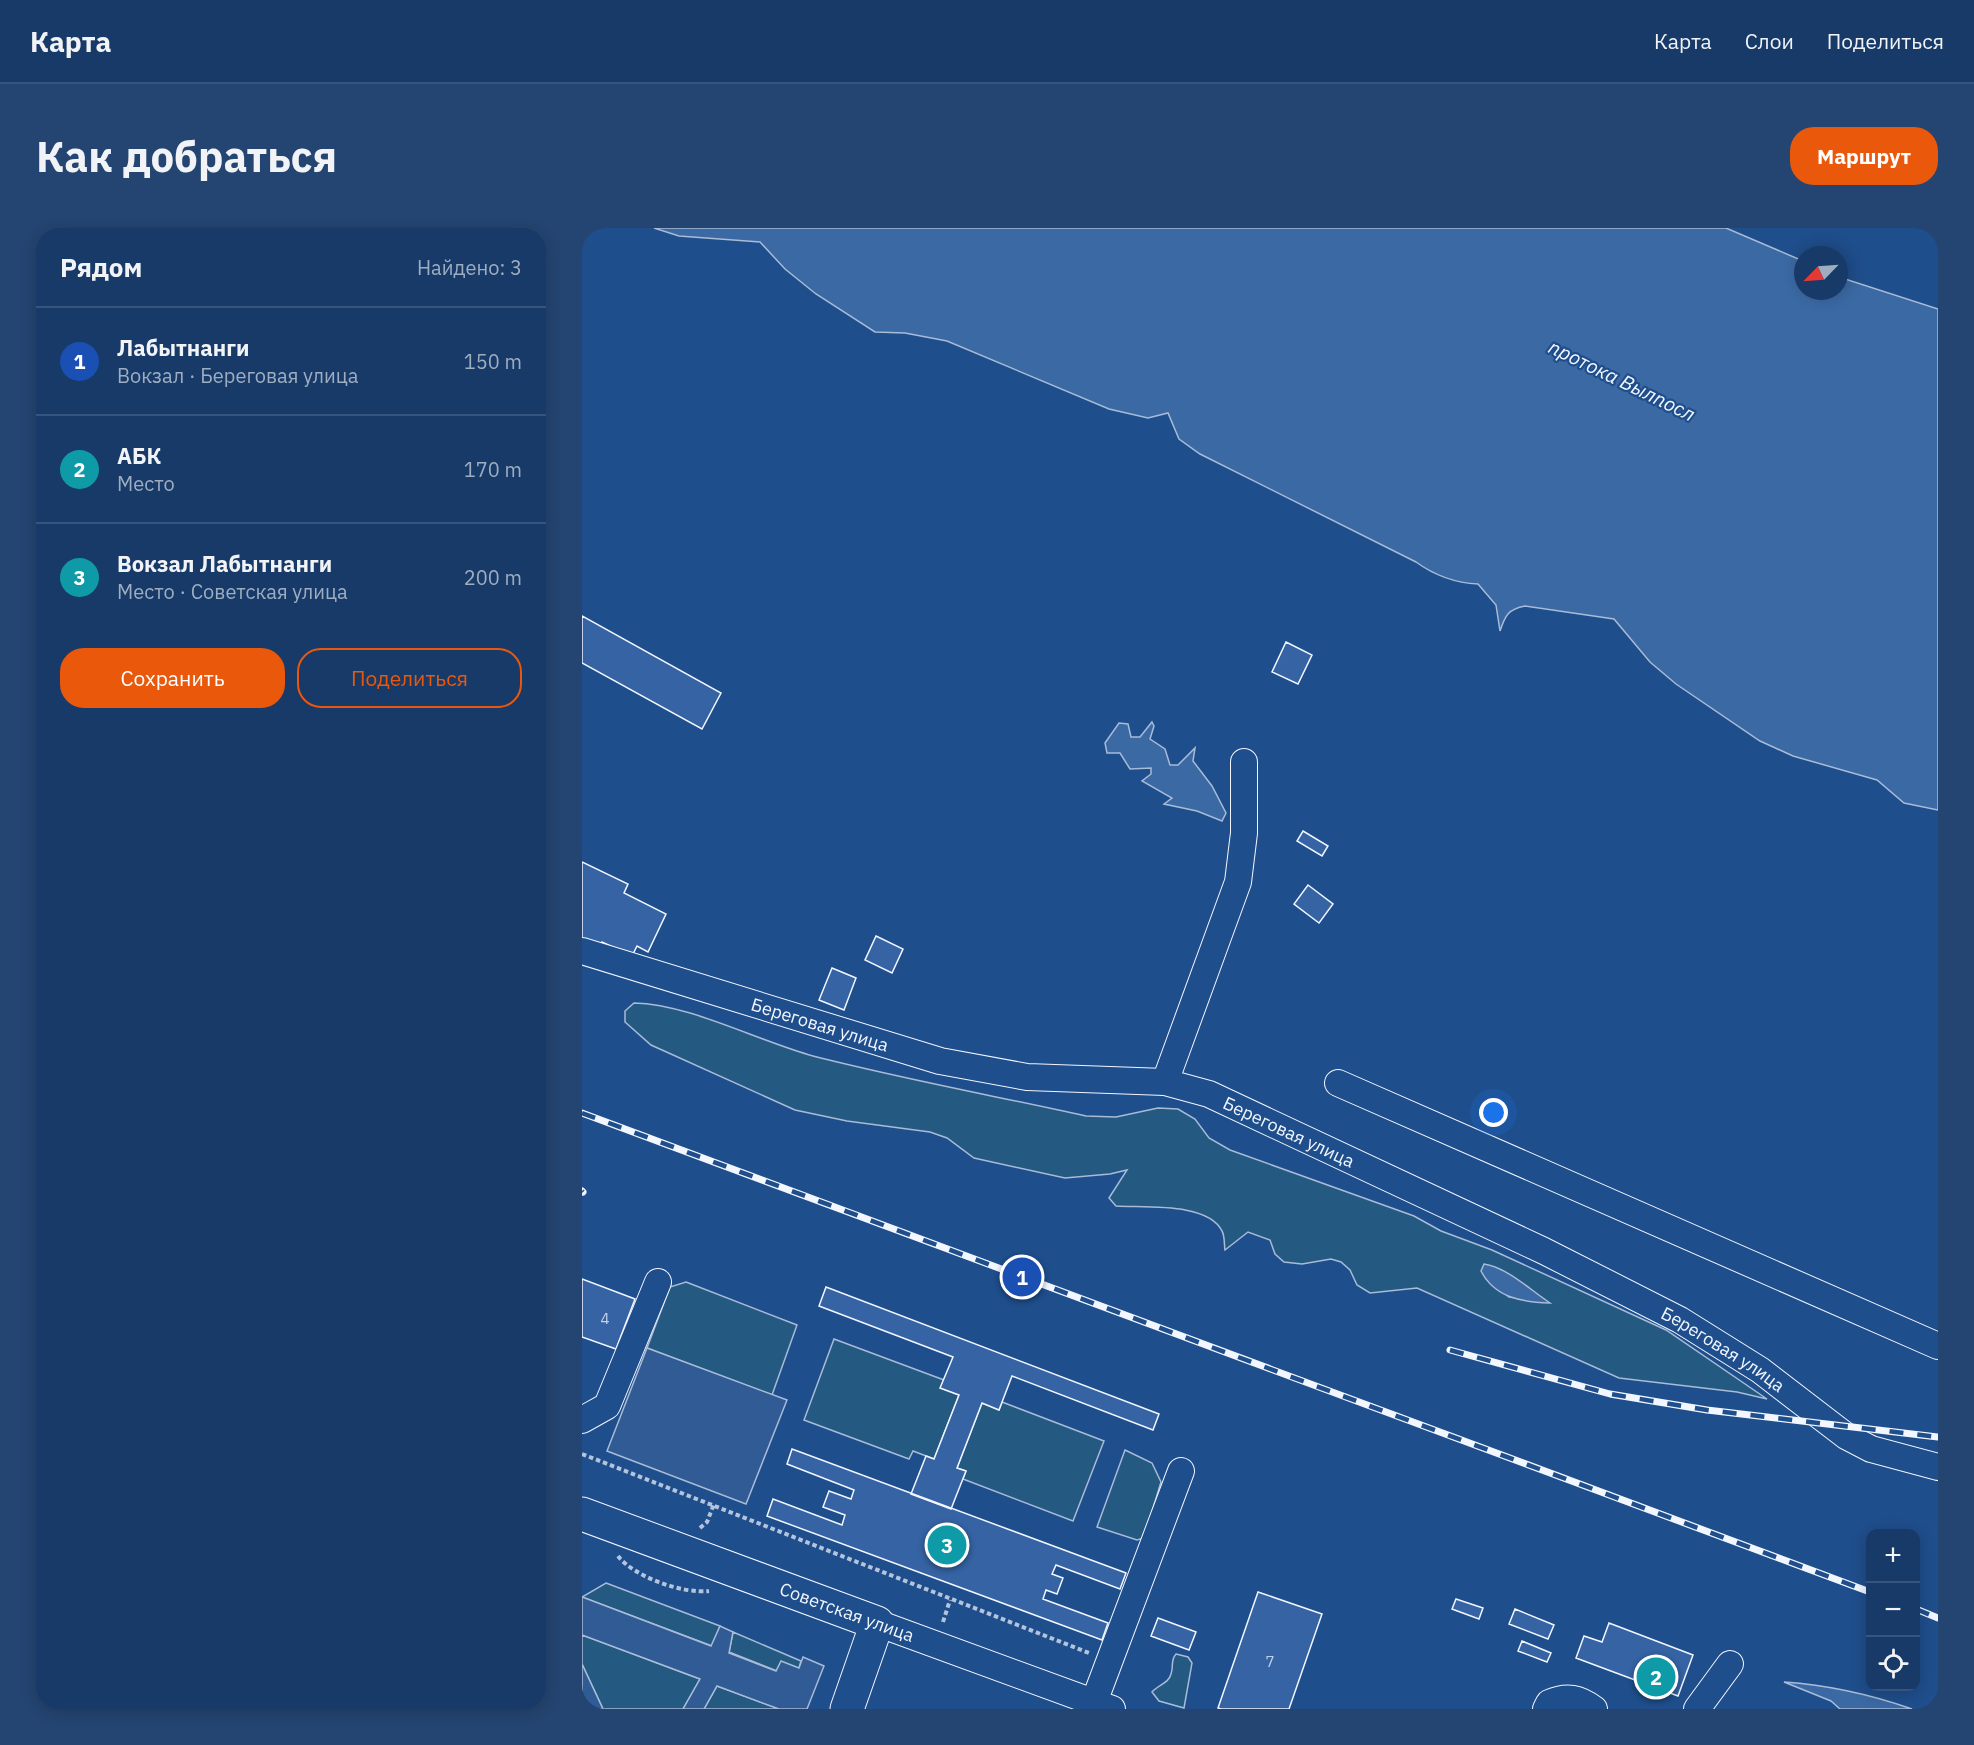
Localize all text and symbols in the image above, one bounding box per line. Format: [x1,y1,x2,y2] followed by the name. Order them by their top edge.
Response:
[30,23,111,60] text: Карта
[1654,27,1712,55] text: Карта
[1745,27,1794,55] text: Слои
[1827,27,1944,55] text: Поделиться
[1790,127,1938,185] button: Маршрут
[36,129,337,184] text: Как добраться
[1794,246,1848,300] north arrow
[60,250,142,284] text: Рядом
[417,254,522,281] text: Найдено: 3
[117,333,249,362] text: Лабытнанги
[1544,333,1700,427] water label: протока Вылпосл
[74,348,86,375] text: 1
[464,348,522,375] text: 150 m
[117,362,359,389] text: Вокзал · Береговая улица
[117,441,161,470] text: АБК
[74,456,86,483] text: 2
[464,456,522,483] text: 170 m
[117,470,175,497] text: Место
[117,549,332,578] text: Вокзал Лабытнанги
[74,564,86,591] text: 3
[464,564,522,591] text: 200 m
[117,578,348,605] text: Место · Советская улица
[60,648,285,708] button: Сохранить
[297,648,522,708] button: Поделиться
[748,992,892,1056] street label: Береговая улица
[1220,1091,1359,1172] street label: Береговая улица
[1479,1098,1508,1127] your location
[1002,1254,1042,1300] pin: 1
[1657,1301,1790,1397] street label: Береговая улица
[600,1309,610,1328] house number: 4
[928,1522,967,1568] pin: 3
[1866,1529,1920,1691] map controls
[1866,1529,1920,1583] button: +
[777,1577,918,1647] street label: Советская улица
[1866,1583,1920,1637] button: −
[1866,1637,1920,1691] button: locate
[1265,1652,1275,1671] house number: 7
[1636,1654,1676,1700] pin: 2

